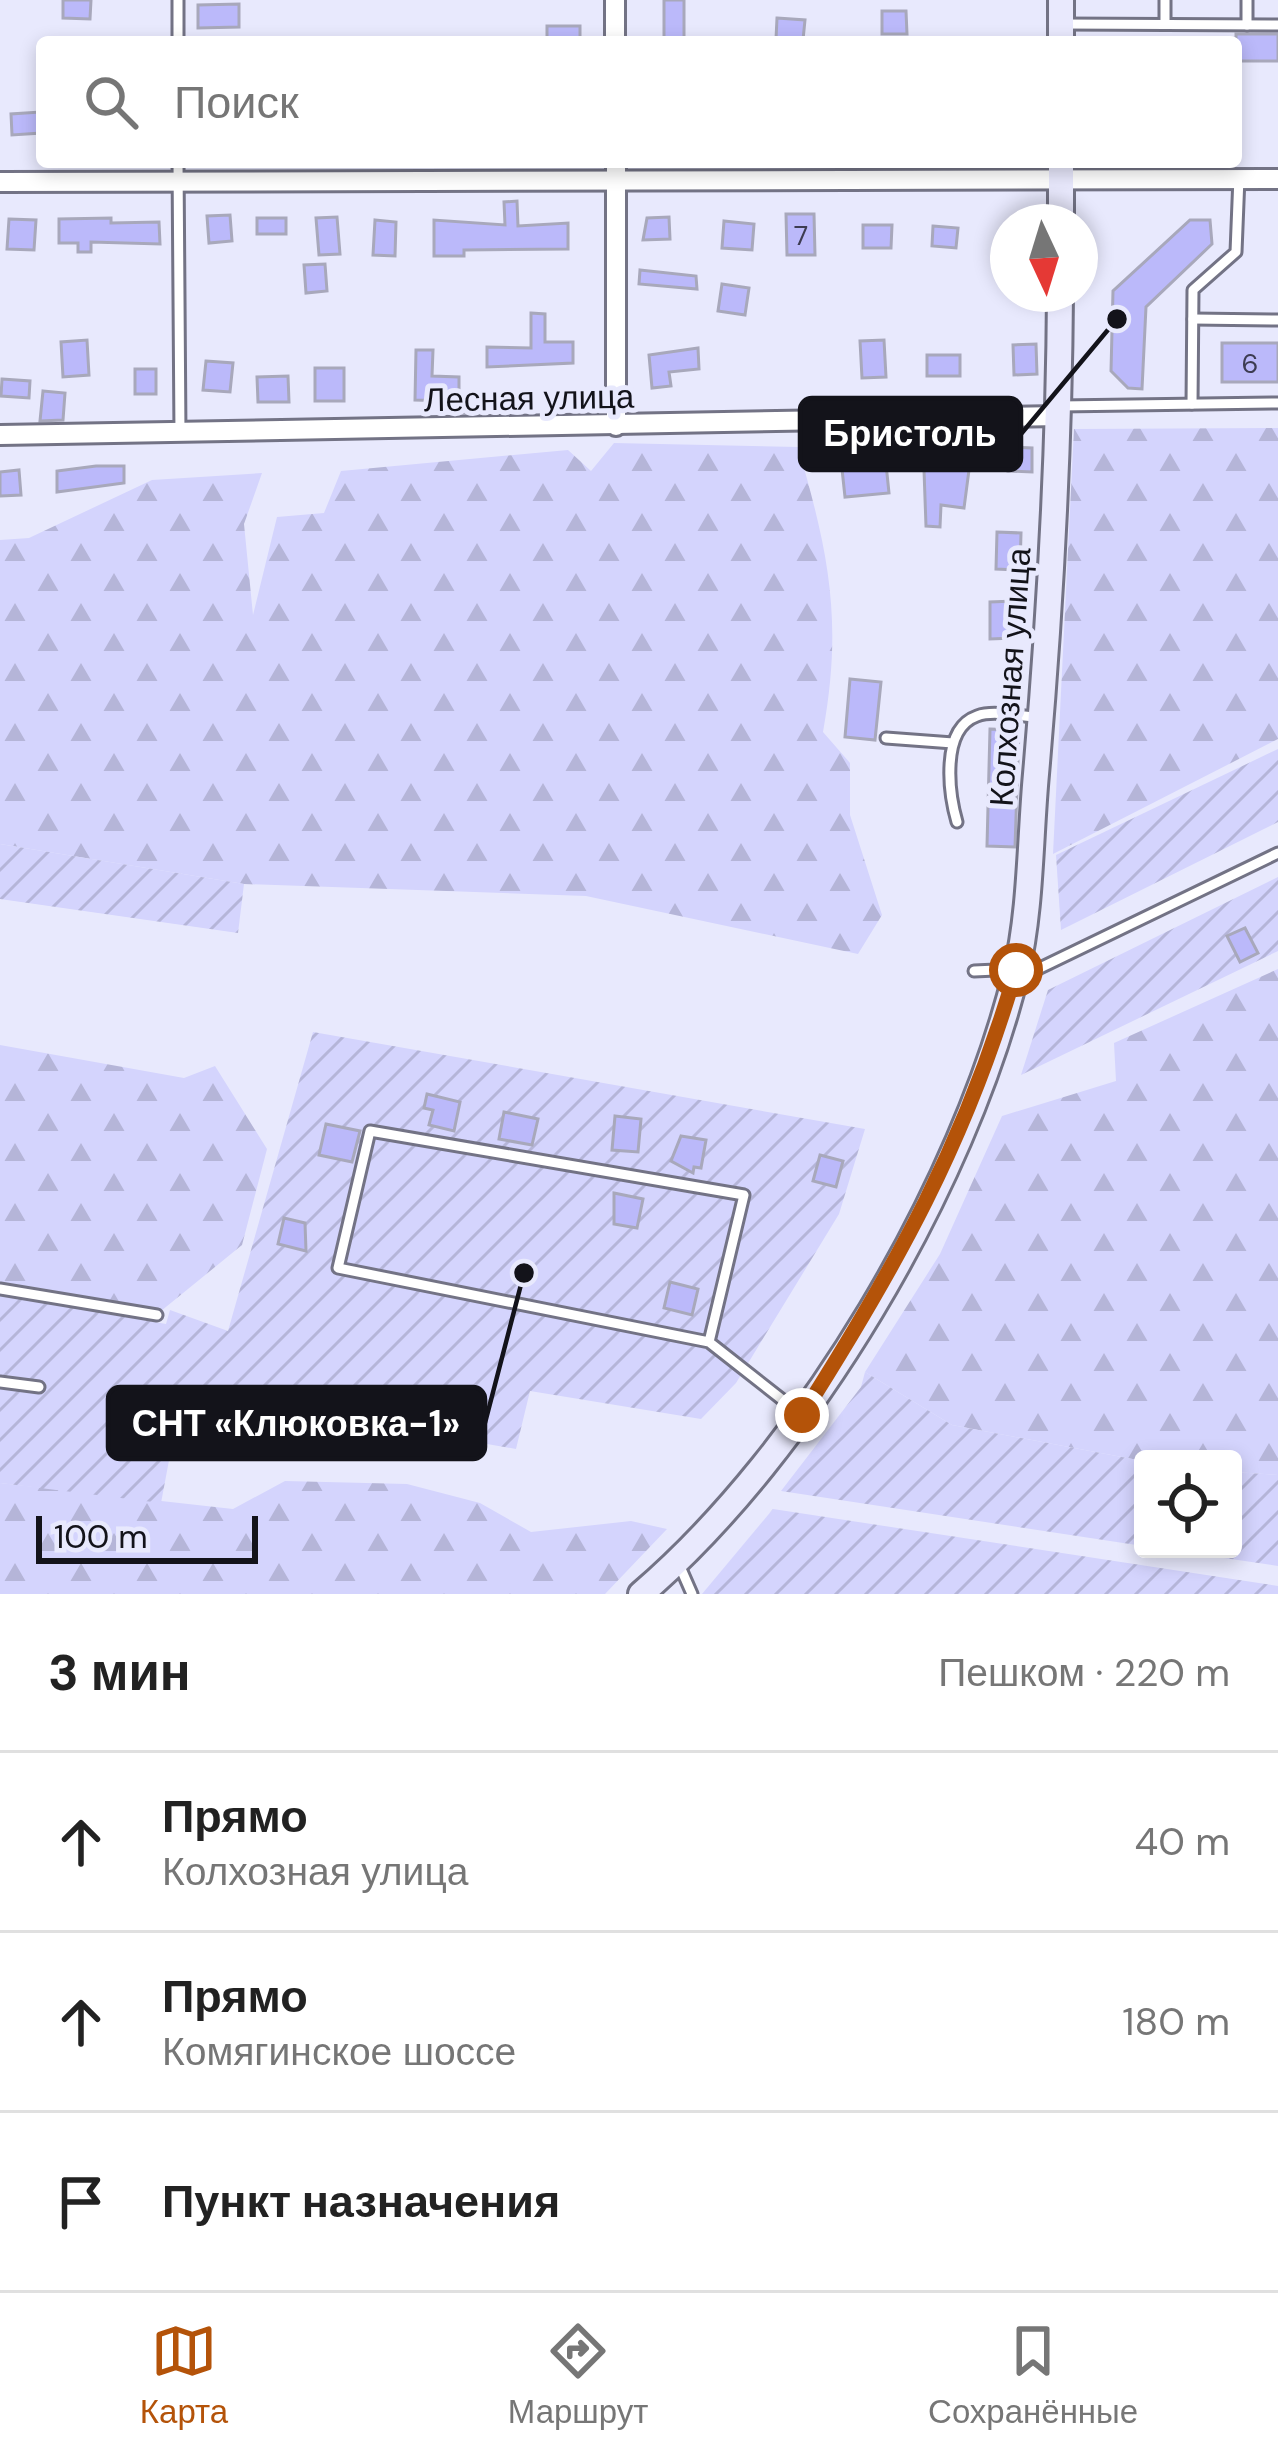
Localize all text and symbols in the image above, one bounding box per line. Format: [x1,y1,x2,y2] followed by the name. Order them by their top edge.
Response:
[36,36,1242,168] search box
[78,69,144,135] icon: search
[174,73,299,132] text: Поиск
[990,204,1098,312] north arrow
[794,218,808,253] house number: 7
[1242,346,1258,381] house number: 6
[423,375,635,421] street label: Лесная улица
[800,398,1021,470] callout: Бристоль
[823,410,997,457] text: Бристоль
[980,546,1041,808] street label: Колхозная улица
[989,943,1043,997] route start
[108,1387,485,1459] callout: СНТ «Клюковка-1»
[775,1388,829,1442] route end
[132,1400,460,1447] text: СНТ «Клюковка-1»
[1134,1450,1242,1558] map controls
[1134,1450,1242,1558] button: locate
[36,1510,258,1563] scale bar
[54,1515,148,1558] text: 100 m
[48,1639,191,1706] text: 3 мин
[938,1647,1230,1698] text: Пешком · 220 m
[162,1787,308,1846] text: Прямо
[48,1809,114,1875] icon: ahead
[1135,1816,1230,1867] text: 40 m
[162,1846,468,1897] text: Колхозная улица
[162,1967,308,2026] text: Прямо
[48,1989,114,2055] icon: ahead
[1122,1996,1230,2047] text: 180 m
[162,2026,516,2077] text: Комягинское шоссе
[48,2169,114,2235] icon: arrive
[162,2172,560,2231] text: Пункт назначения
[140,2318,228,2433] tab: Карта
[508,2318,648,2433] tab: Маршрут
[928,2318,1138,2433] tab: Сохранённые

